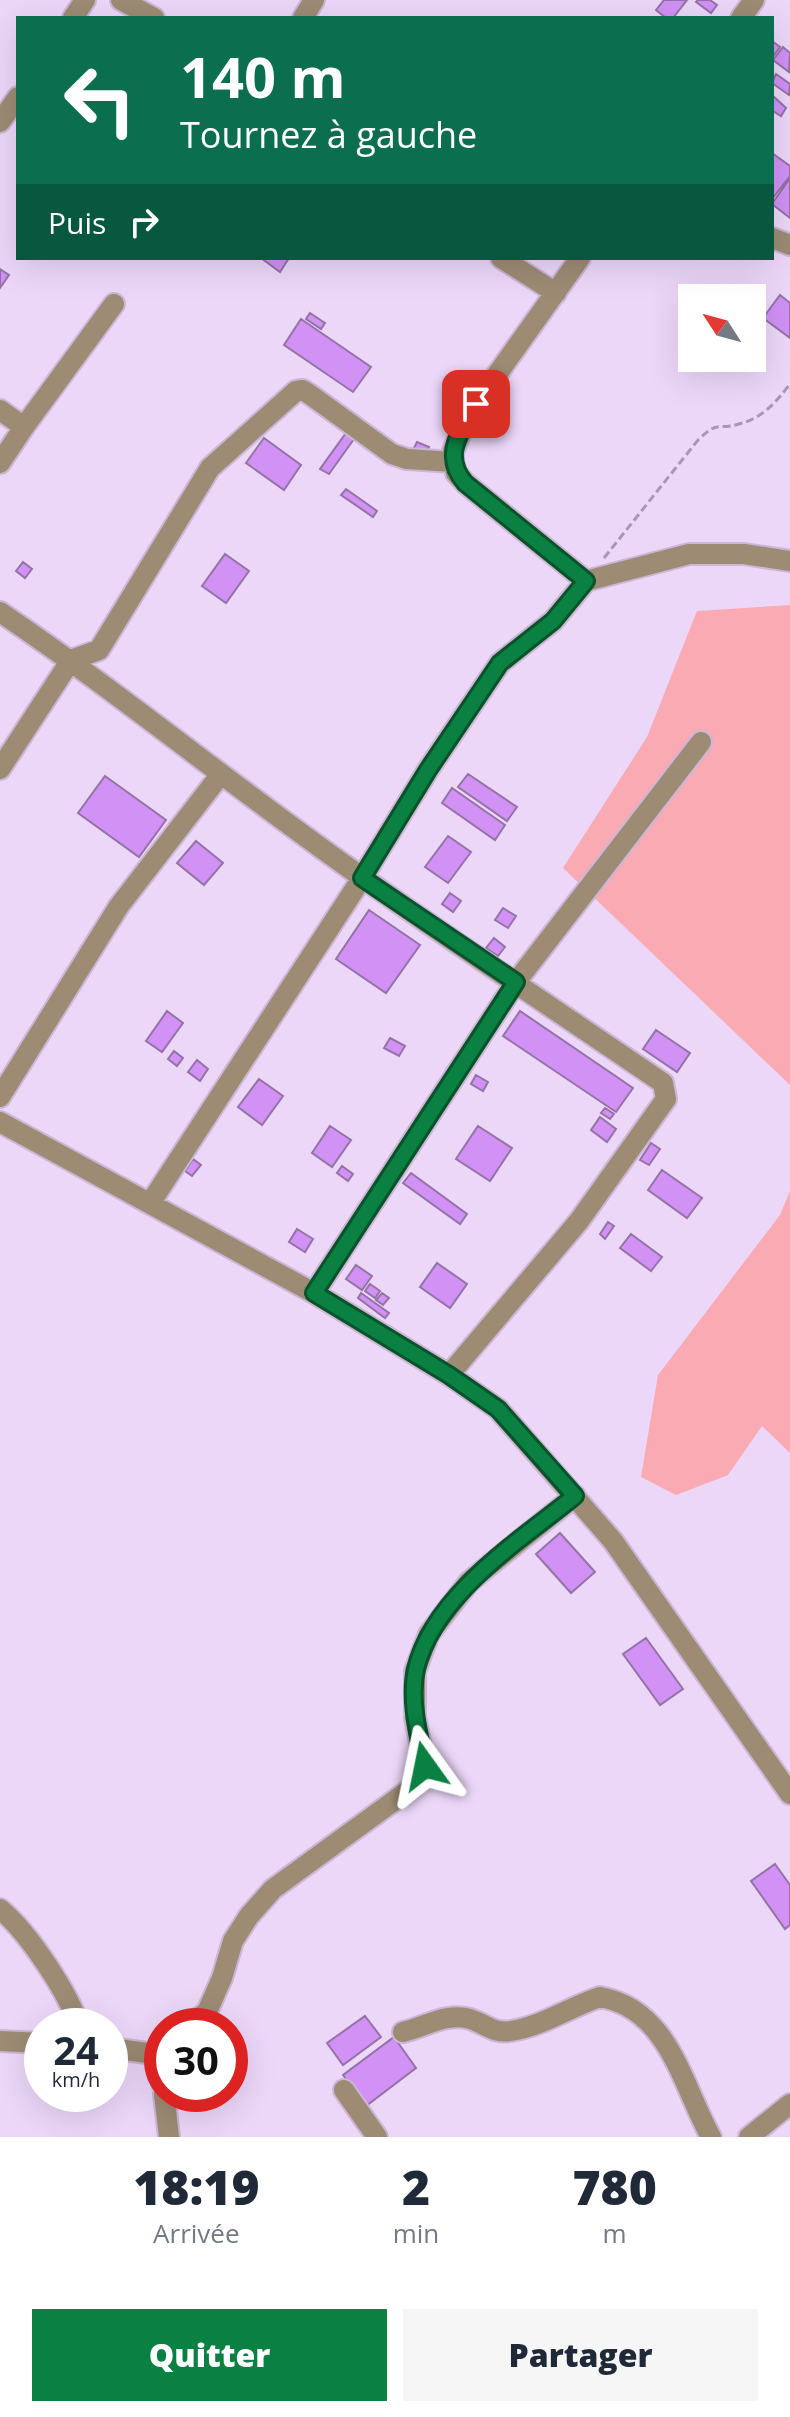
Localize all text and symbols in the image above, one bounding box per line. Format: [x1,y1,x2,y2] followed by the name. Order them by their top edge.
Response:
[180,38,346,114] text: 140 m
[48,48,152,152] icon: left
[180,110,477,159] text: Tournez à gauche
[122,200,166,244] icon: right
[48,202,106,243] text: Puis
[678,284,766,372] north arrow
[678,284,766,372] map controls
[442,370,510,438] pin
[454,382,498,426] icon: arrive
[383,1724,467,1808] position arrow
[144,2008,248,2112] speed limit sign: 30
[53,2022,99,2077] text: 24
[52,2066,100,2093] text: km/h
[133,2154,260,2219] text: 18:19
[402,2154,430,2219] text: 2
[572,2154,657,2219] text: 780
[153,2215,240,2251] text: Arrivée
[393,2215,439,2251] text: min
[603,2215,627,2251] text: m
[32,2309,387,2401] button: Quitter
[403,2309,758,2401] button: Partager

